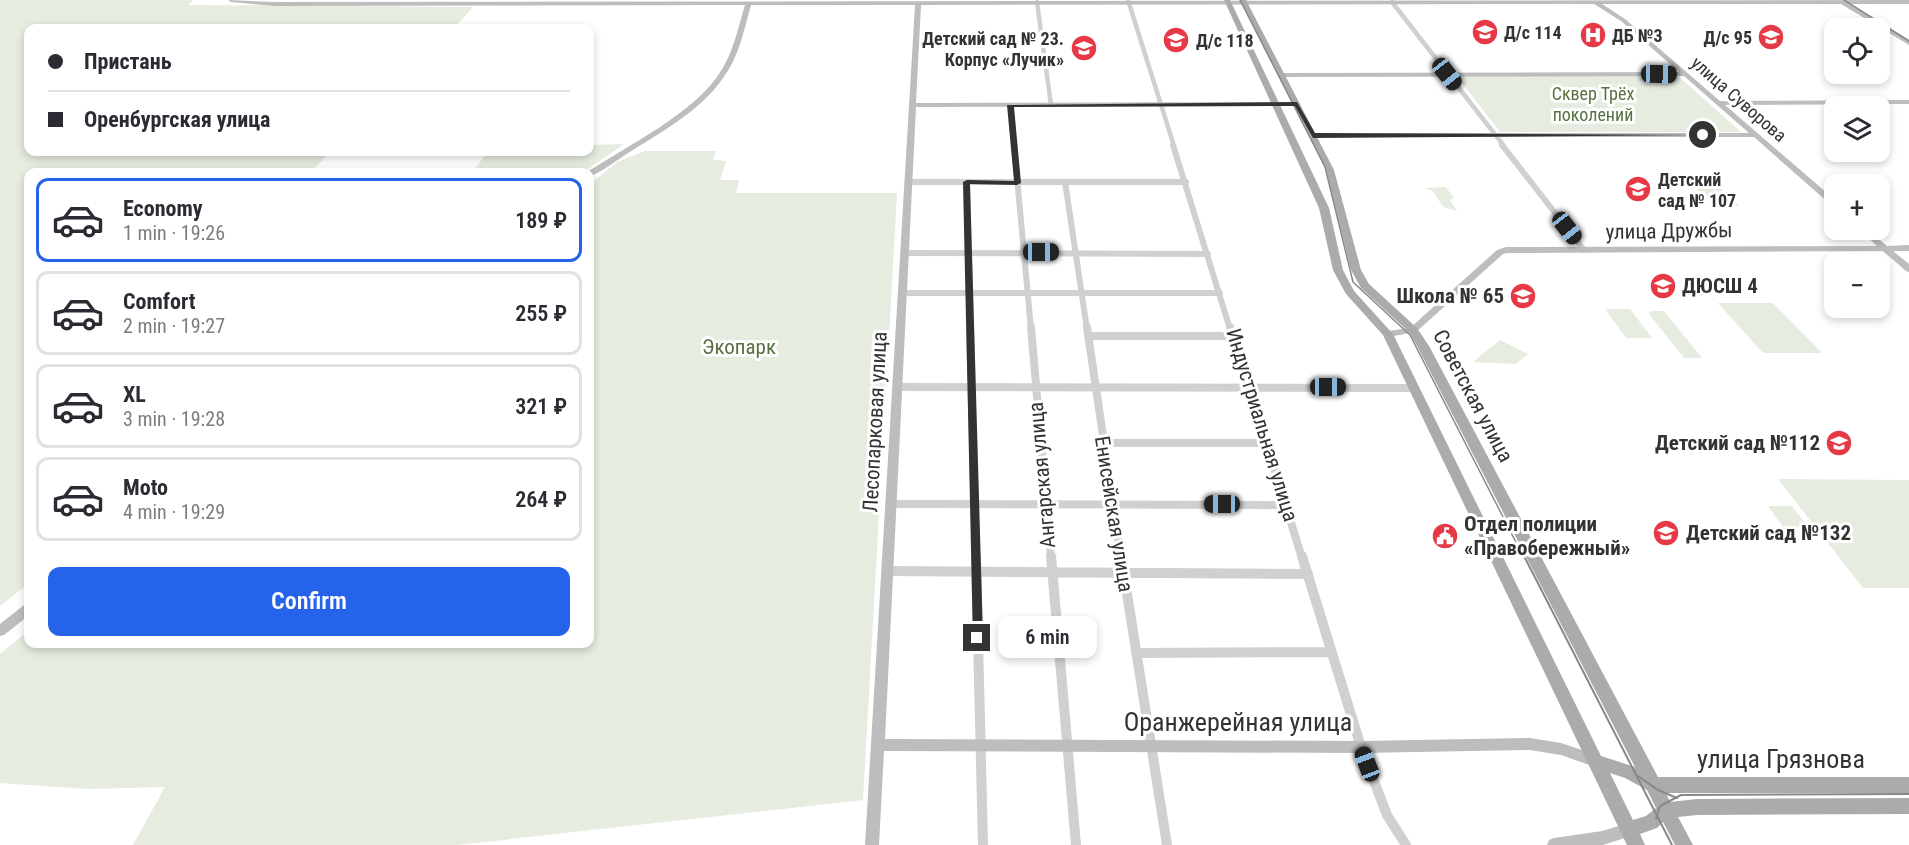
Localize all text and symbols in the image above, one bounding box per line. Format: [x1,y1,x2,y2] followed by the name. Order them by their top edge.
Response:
[1470,17,1500,47] school or university icon: Д/с 114
[1824,18,1890,318] map controls
[1824,18,1890,84] button: locate
[1578,20,1608,50] hospital icon: ДБ №3
[1504,22,1562,43] place label: Д/с 114
[1756,22,1786,52] school or university icon: Д/с 95
[1161,25,1191,55] school or university icon: Д/с 118
[1612,25,1663,46] place label: ДБ №3
[1704,27,1752,48] place label: Д/с 95
[922,28,1064,70] place label: Детский сад № 23. Корпус «Лучик»
[1196,30,1254,51] place label: Д/с 118
[1069,33,1099,63] school or university icon: Детский сад № 23. Корпус «Лучик»
[84,49,172,74] text: Пристань
[1687,52,1791,146] street label: улица Суворова
[1429,54,1465,94] car
[1641,65,1677,83] car
[1552,83,1634,125] park label: Сквер Трёх поколений
[1824,96,1890,162] button: layers
[84,107,270,132] text: Оренбургская улица
[1689,121,1716,148] route start
[1658,169,1736,211] place label: Детский сад № 107
[1623,174,1653,204] school or university icon: Детский сад № 107
[1824,174,1890,240] button: +
[51,193,105,247] icon: car
[123,196,203,221] text: Economy
[515,208,567,233] text: 189 ₽
[1549,208,1585,248] car
[1605,218,1733,244] street label: улица Дружбы
[123,221,225,245] text: 1 min · 19:26
[1023,243,1059,261] car
[1824,252,1890,318] button: −
[1648,271,1678,301] school or university icon: ДЮСШ 4
[1682,274,1758,298] place label: ДЮСШ 4
[1508,281,1538,311] school or university icon: Школа № 65
[1397,284,1504,308] place label: Школа № 65
[51,286,105,340] icon: car
[123,289,196,314] text: Comfort
[515,301,567,326] text: 255 ₽
[123,314,225,338] text: 2 min · 19:27
[1221,326,1303,524] street label: Индустриальная улица
[1428,326,1518,466] street label: Советская улица
[858,331,892,513] street label: Лесопарковая улица
[702,335,776,359] park label: Экопарк
[1310,378,1346,396] car
[51,379,105,433] icon: car
[123,382,146,407] text: XL
[515,394,567,419] text: 321 ₽
[1024,401,1060,549] street label: Ангарская улица
[123,407,225,431] text: 3 min · 19:28
[1824,428,1854,458] school or university icon: Детский сад №112
[1655,431,1820,455] place label: Детский сад №112
[1090,434,1138,594] street label: Енисейская улица
[51,472,105,526] icon: car
[123,475,168,500] text: Moto
[515,487,567,512] text: 264 ₽
[1204,495,1240,513] car
[123,500,225,524] text: 4 min · 19:29
[1464,512,1630,560] place label: Отдел полиции «Правобережный»
[1651,518,1681,548] school or university icon: Детский сад №132
[1430,521,1460,551] public building icon: Отдел полиции «Правобережный»
[1686,521,1851,545] place label: Детский сад №132
[48,567,570,636] button: Confirm
[998,617,1097,659] callout: 6 min
[963,624,990,651] route end
[1025,625,1070,649] text: 6 min
[1124,707,1352,737] street label: Оранжерейная улица
[1352,744,1382,784] car
[1697,744,1865,774] street label: улица Грязнова

